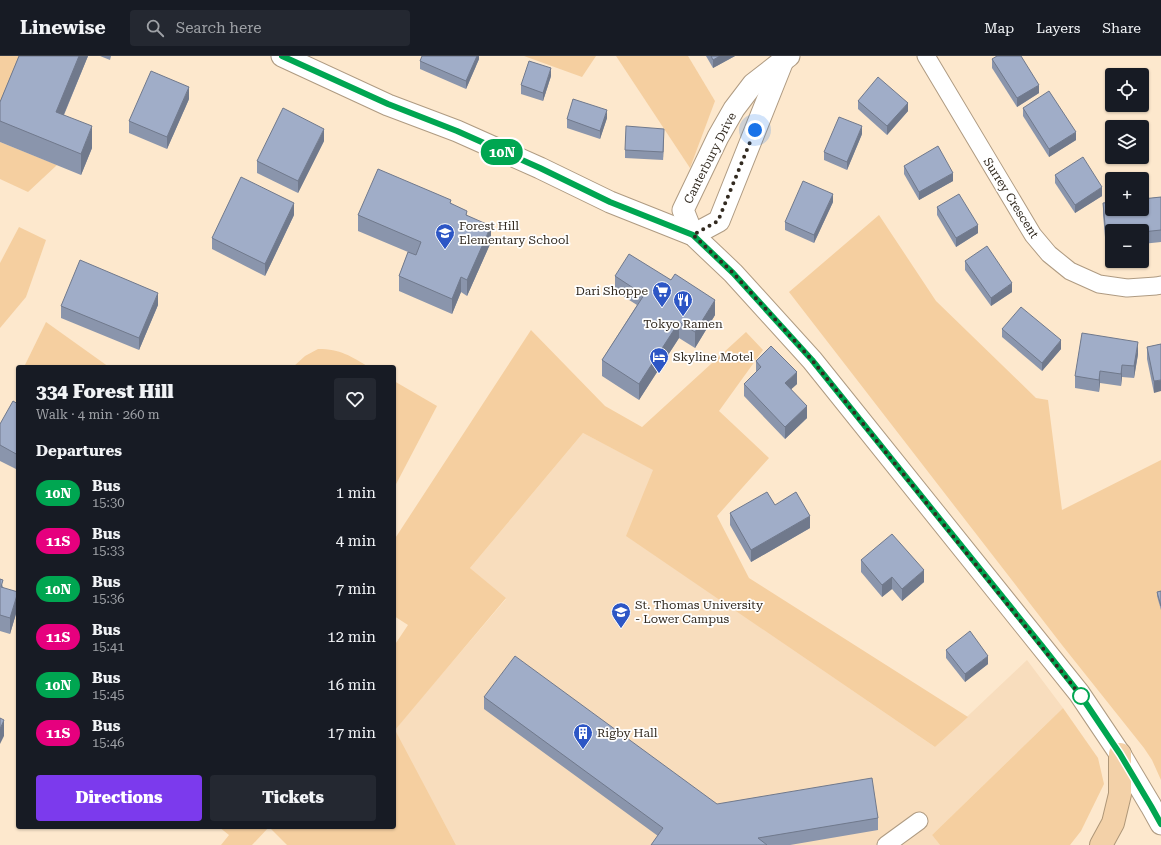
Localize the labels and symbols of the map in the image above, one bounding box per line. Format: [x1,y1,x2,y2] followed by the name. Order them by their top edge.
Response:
[681,110,739,206] street label: Canterbury Drive
[745,120,765,140] your location
[479,139,525,165] line badge: 10N
[981,155,1042,241] street label: Surrey Crescent
[459,219,569,247] place label: Forest Hill Elementary School
[434,222,456,250] school or university icon: Forest Hill Elementary School
[651,280,673,308] supermarket icon: Dari Shoppe
[576,284,648,298] place label: Dari Shoppe
[672,289,694,317] restaurant icon: Tokyo Ramen
[643,317,723,331] place label: Tokyo Ramen
[648,346,670,374] hotel icon: Skyline Motel
[673,350,753,364] place label: Skyline Motel
[635,598,764,626] place label: St. Thomas University - Lower Campus
[610,601,632,629] school or university icon: St. Thomas University - Lower Campus
[1072,687,1090,705] unlabelled marker
[572,722,594,750] building icon: Rigby Hall
[597,726,658,740] place label: Rigby Hall

